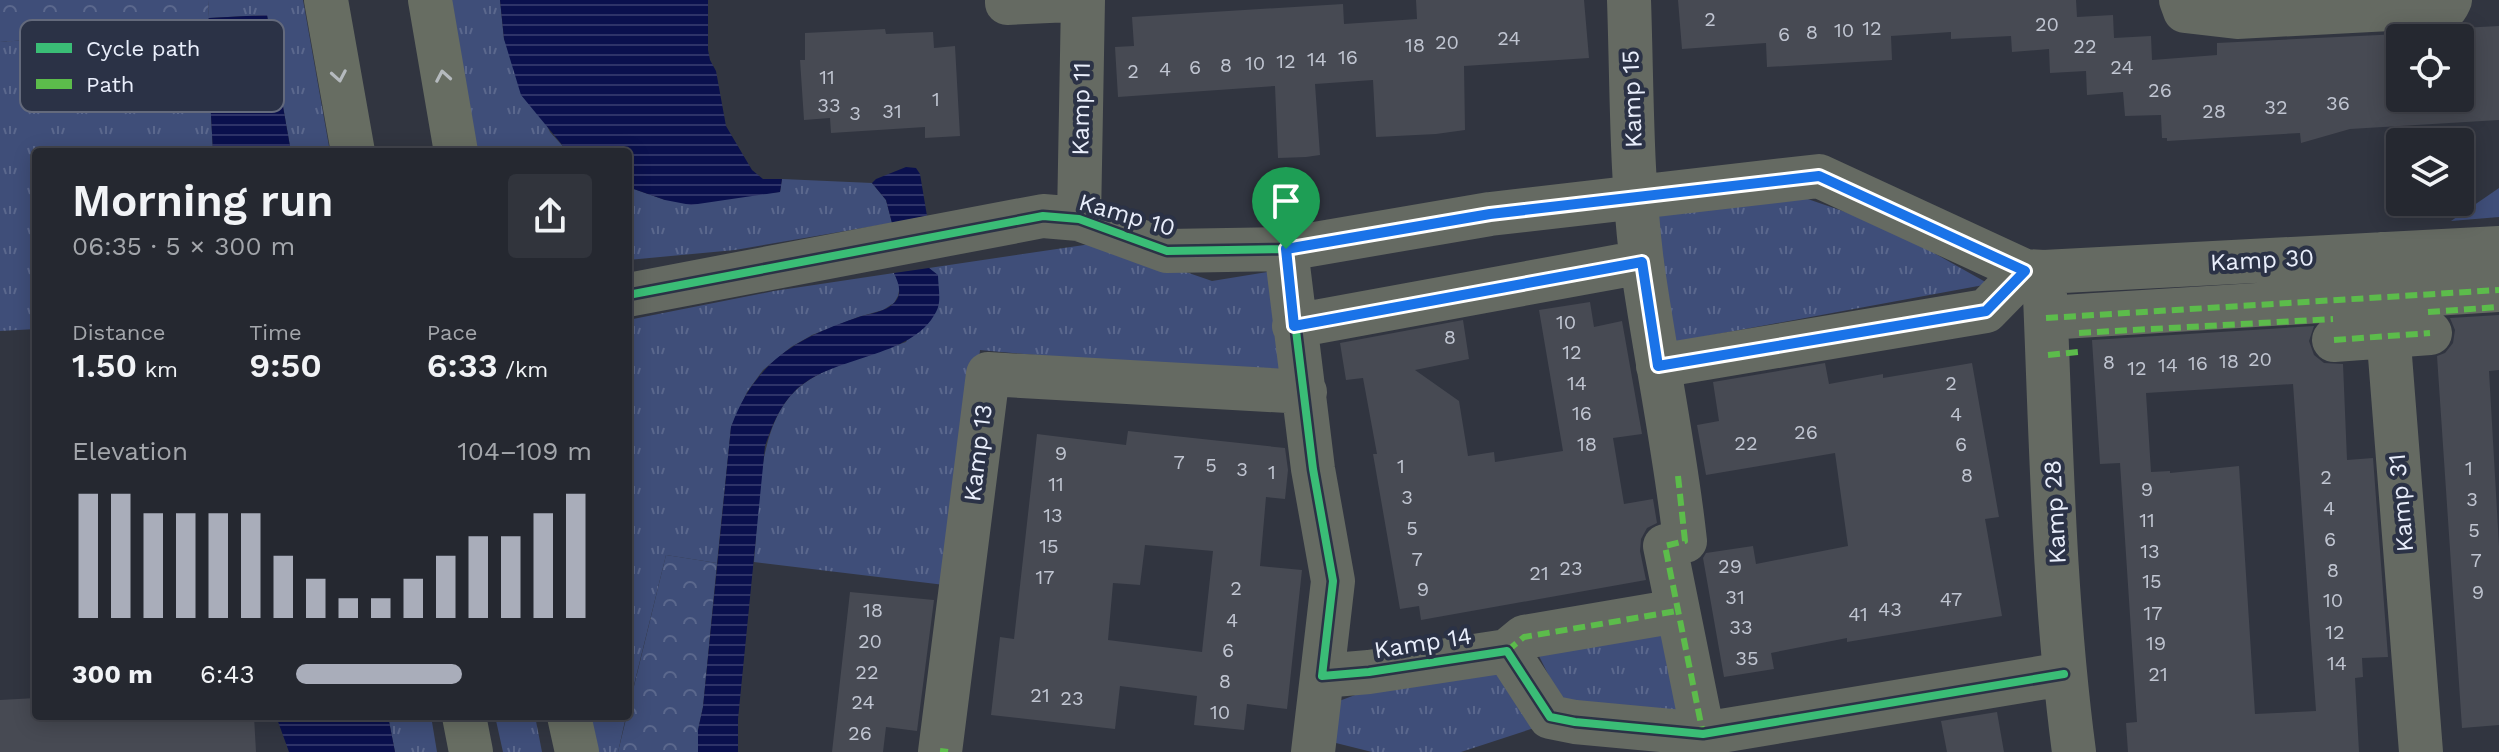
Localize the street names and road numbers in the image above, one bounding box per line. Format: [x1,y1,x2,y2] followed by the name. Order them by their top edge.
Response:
[1616,50,1648,148] street label: Kamp 15
[1066,62,1096,156] street label: Kamp 11
[1076,188,1178,242] street label: Kamp 10
[2209,243,2315,277] street label: Kamp 30
[958,403,998,503] street label: Kamp 13
[2383,453,2419,553] street label: Kamp 31
[2038,459,2072,565] street label: Kamp 28
[1372,621,1474,665] street label: Kamp 14

